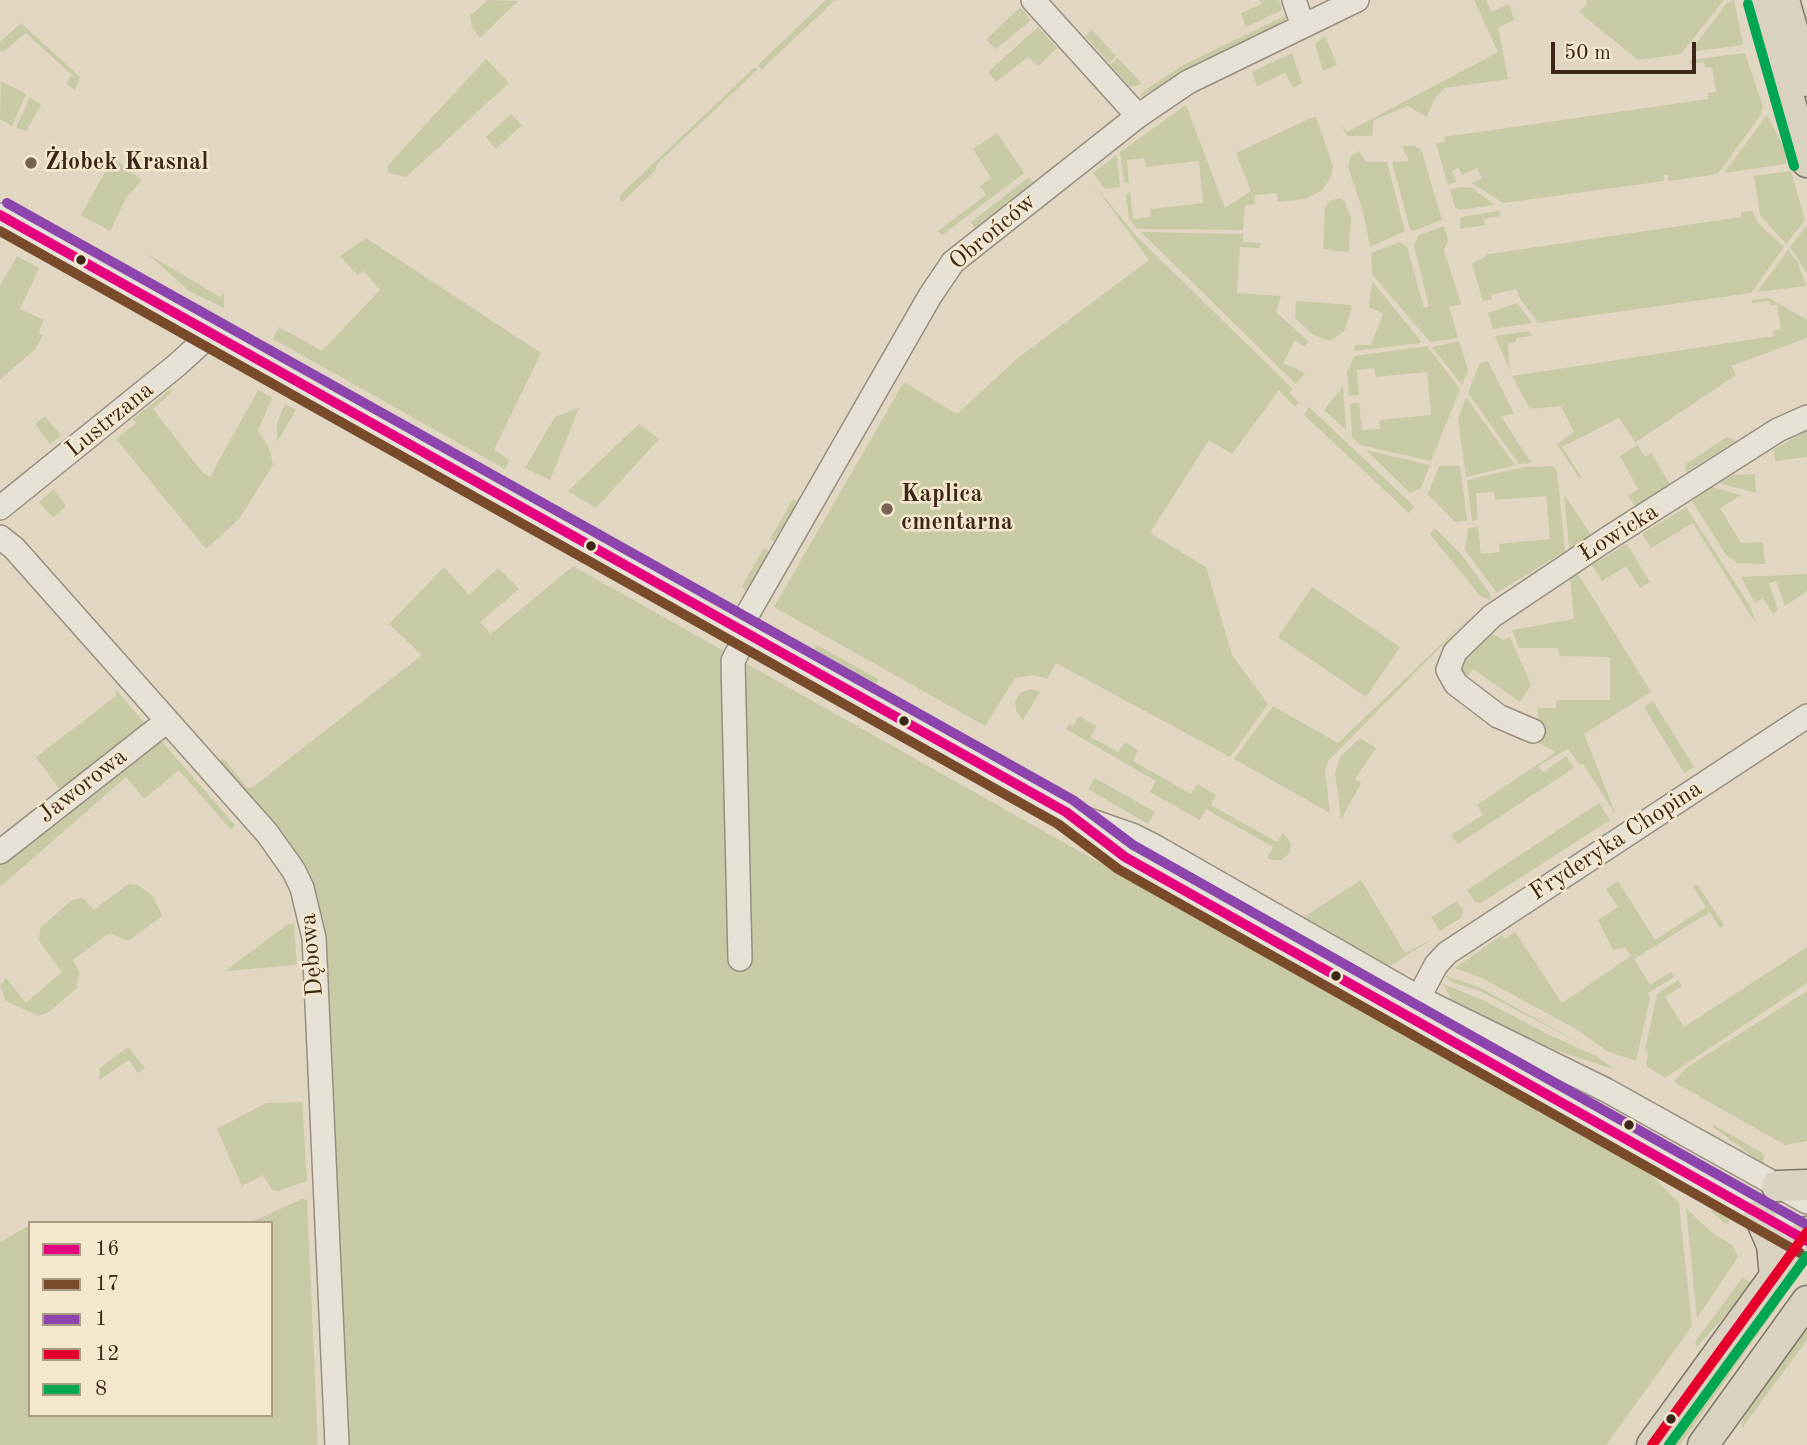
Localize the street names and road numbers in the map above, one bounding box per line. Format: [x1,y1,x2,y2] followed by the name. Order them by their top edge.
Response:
[944,187,1042,277] street label: Obrońców
[60,376,160,464] street label: Lustrzana
[1574,497,1664,569] street label: Łowicka
[33,742,133,830] street label: Jaworowa
[1524,775,1708,907] street label: Fryderyka Chopina
[294,912,330,998] street label: Dębowa

